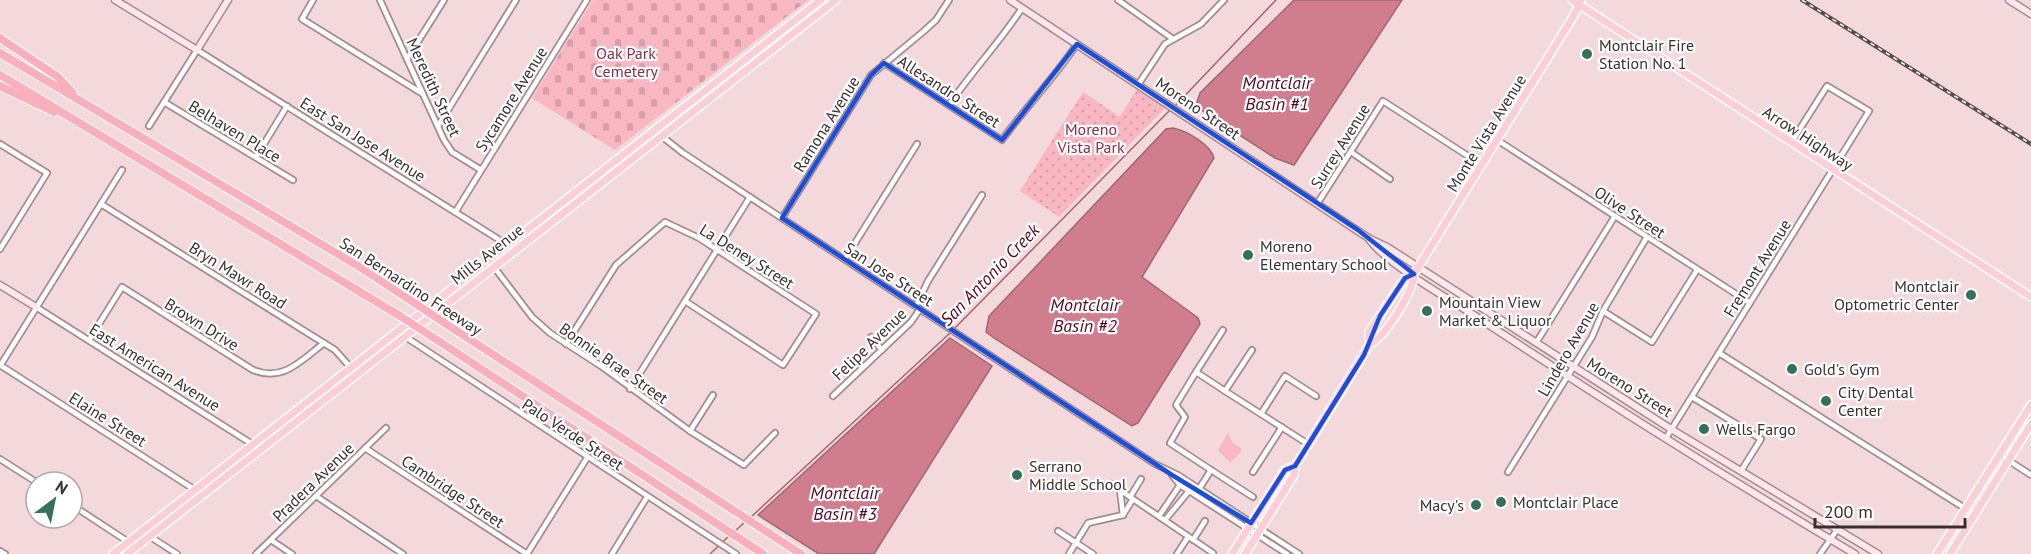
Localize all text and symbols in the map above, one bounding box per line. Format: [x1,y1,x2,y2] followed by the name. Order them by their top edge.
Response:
[402,34,466,140] street label: Meredith Street
[1599,35,1694,73] place label: Montclair Fire Station No. 1
[471,43,551,155] street label: Sycamore Avenue
[594,43,659,81] park label: Oak Park Cemetery
[1580,47,1594,61] marker: Montclair Fire Station No. 1
[894,50,1004,132] street label: Allesandro Street
[1242,71,1313,115] water label: Montclair Basin #1
[1442,71,1530,195] street label: Monte Vista Avenue
[789,72,863,176] street label: Ramona Avenue
[1152,73,1244,144] street label: Moreno Street
[297,92,429,186] street label: East San Jose Avenue
[185,96,285,166] street label: Belhaven Place
[1306,100,1374,192] street label: Surrey Avenue
[1759,101,1857,175] street label: Arrow Highway
[1056,119,1125,157] park label: Moreno Vista Park
[1591,182,1670,243] street label: Olive Street
[1719,216,1795,320] street label: Fremont Avenue
[935,218,1045,331] water label: San Antonio Creek
[447,219,527,289] street label: Mills Avenue
[696,219,798,293] street label: La Deney Street
[336,232,486,340] street label: San Bernardino Freeway
[1260,236,1388,274] place label: Moreno Elementary School
[186,237,290,313] street label: Bryn Mawr Road
[840,238,938,311] street label: San Jose Street
[1241,248,1255,262] marker: Moreno Elementary School
[1834,276,1960,314] place label: Montclair Optometric Center
[1964,288,1978,302] marker: Montclair Optometric Center
[1439,292,1552,330] place label: Mountain View Market & Liquor
[161,293,243,355] street label: Brown Drive
[1050,293,1121,337] water label: Montclair Basin #2
[1533,298,1603,400] street label: Lindero Avenue
[828,304,910,384] street label: Felipe Avenue
[1420,304,1434,318] marker: Mountain View Market & Liquor
[556,318,673,408] street label: Bonnie Brae Street
[86,319,224,415] street label: East American Avenue
[1583,353,1677,422] street label: Moreno Street
[1804,359,1879,379] place label: Gold's Gym
[1785,362,1799,376] marker: Gold's Gym
[1838,382,1914,420] place label: City Dental Center
[66,387,151,451] street label: Elaine Street
[519,394,628,475] street label: Palo Verde Street
[1819,394,1833,408] marker: City Dental Center
[1716,419,1796,439] place label: Wells Fargo
[1697,422,1711,436] marker: Wells Fargo
[268,438,358,526] street label: Pradera Avenue
[398,450,509,532] street label: Cambridge Street
[1029,456,1127,494] place label: Serrano Middle School
[1010,468,1024,482] marker: Serrano Middle School
[24,470,84,530] north arrow
[52,476,72,499] text: N
[810,481,881,525] water label: Montclair Basin #3
[1815,491,1965,529] scale bar
[1513,492,1619,512] place label: Montclair Place
[1420,495,1464,515] place label: Macy's
[1494,495,1508,509] marker: Montclair Place
[1469,498,1483,512] marker: Macy's
[1824,500,1873,523] text: 200 m

